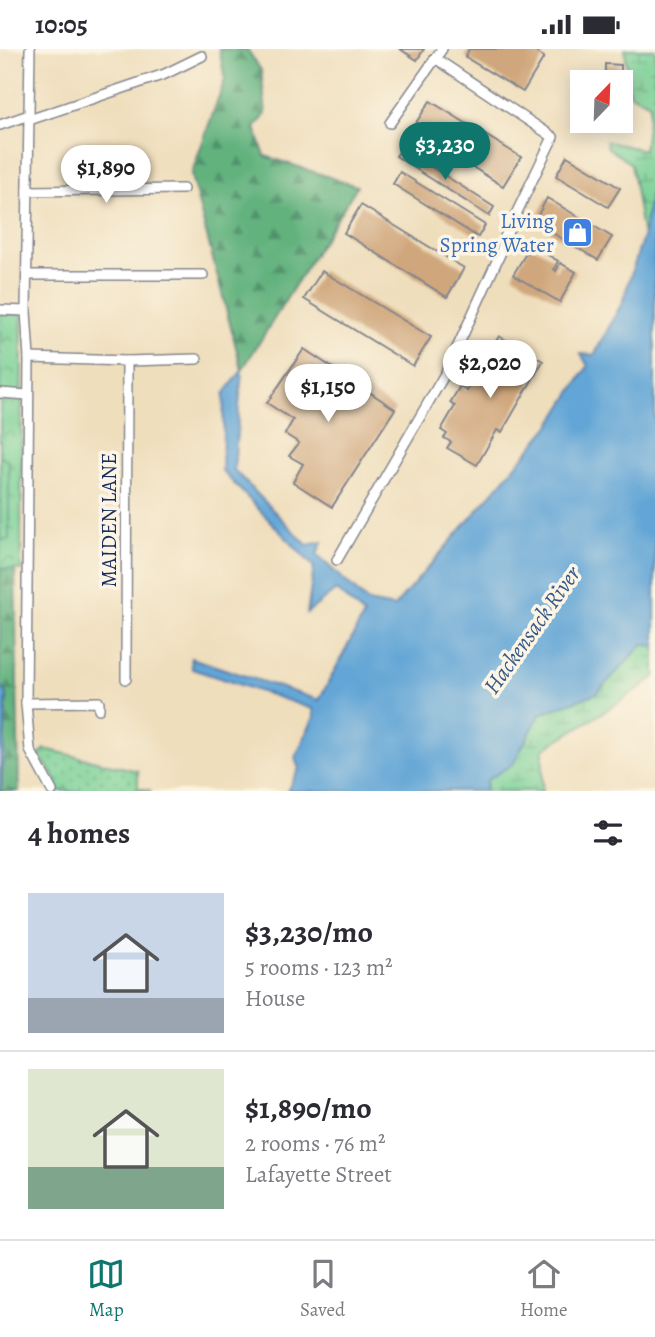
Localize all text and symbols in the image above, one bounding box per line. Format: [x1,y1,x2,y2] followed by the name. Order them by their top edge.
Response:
[35,7,88,42] text: 10:05
[570,70,634,133] north arrow
[570,70,633,133] map controls
[388,123,502,182] pin: $3,230
[415,129,475,160] text: $3,230
[49,145,163,205] pin: $1,890
[77,152,135,183] text: $1,890
[440,207,554,259] place label: Living Spring Water
[560,216,594,250] shop icon: Living Spring Water
[433,341,547,400] pin: $2,020
[459,347,521,378] text: $2,020
[271,365,385,424] pin: $1,150
[301,371,355,402] text: $1,150
[95,452,123,588] street label: MAIDEN LANE
[476,559,588,700] water label: Hackensack River
[28,813,130,853] text: 4 homes
[589,814,627,852] icon: filters
[245,912,373,952] text: $3,230/mo
[84,921,168,1005] icon: home
[245,952,393,983] text: 5 rooms · 123 m²
[245,983,305,1014] text: House
[245,1088,372,1128] text: $1,890/mo
[84,1097,168,1181] icon: home
[245,1128,386,1159] text: 2 rooms · 76 m²
[245,1159,392,1190] text: Lafayette Street
[87,1255,125,1323] tab: Map
[300,1255,345,1323] tab: Saved
[520,1255,568,1323] tab: Home

